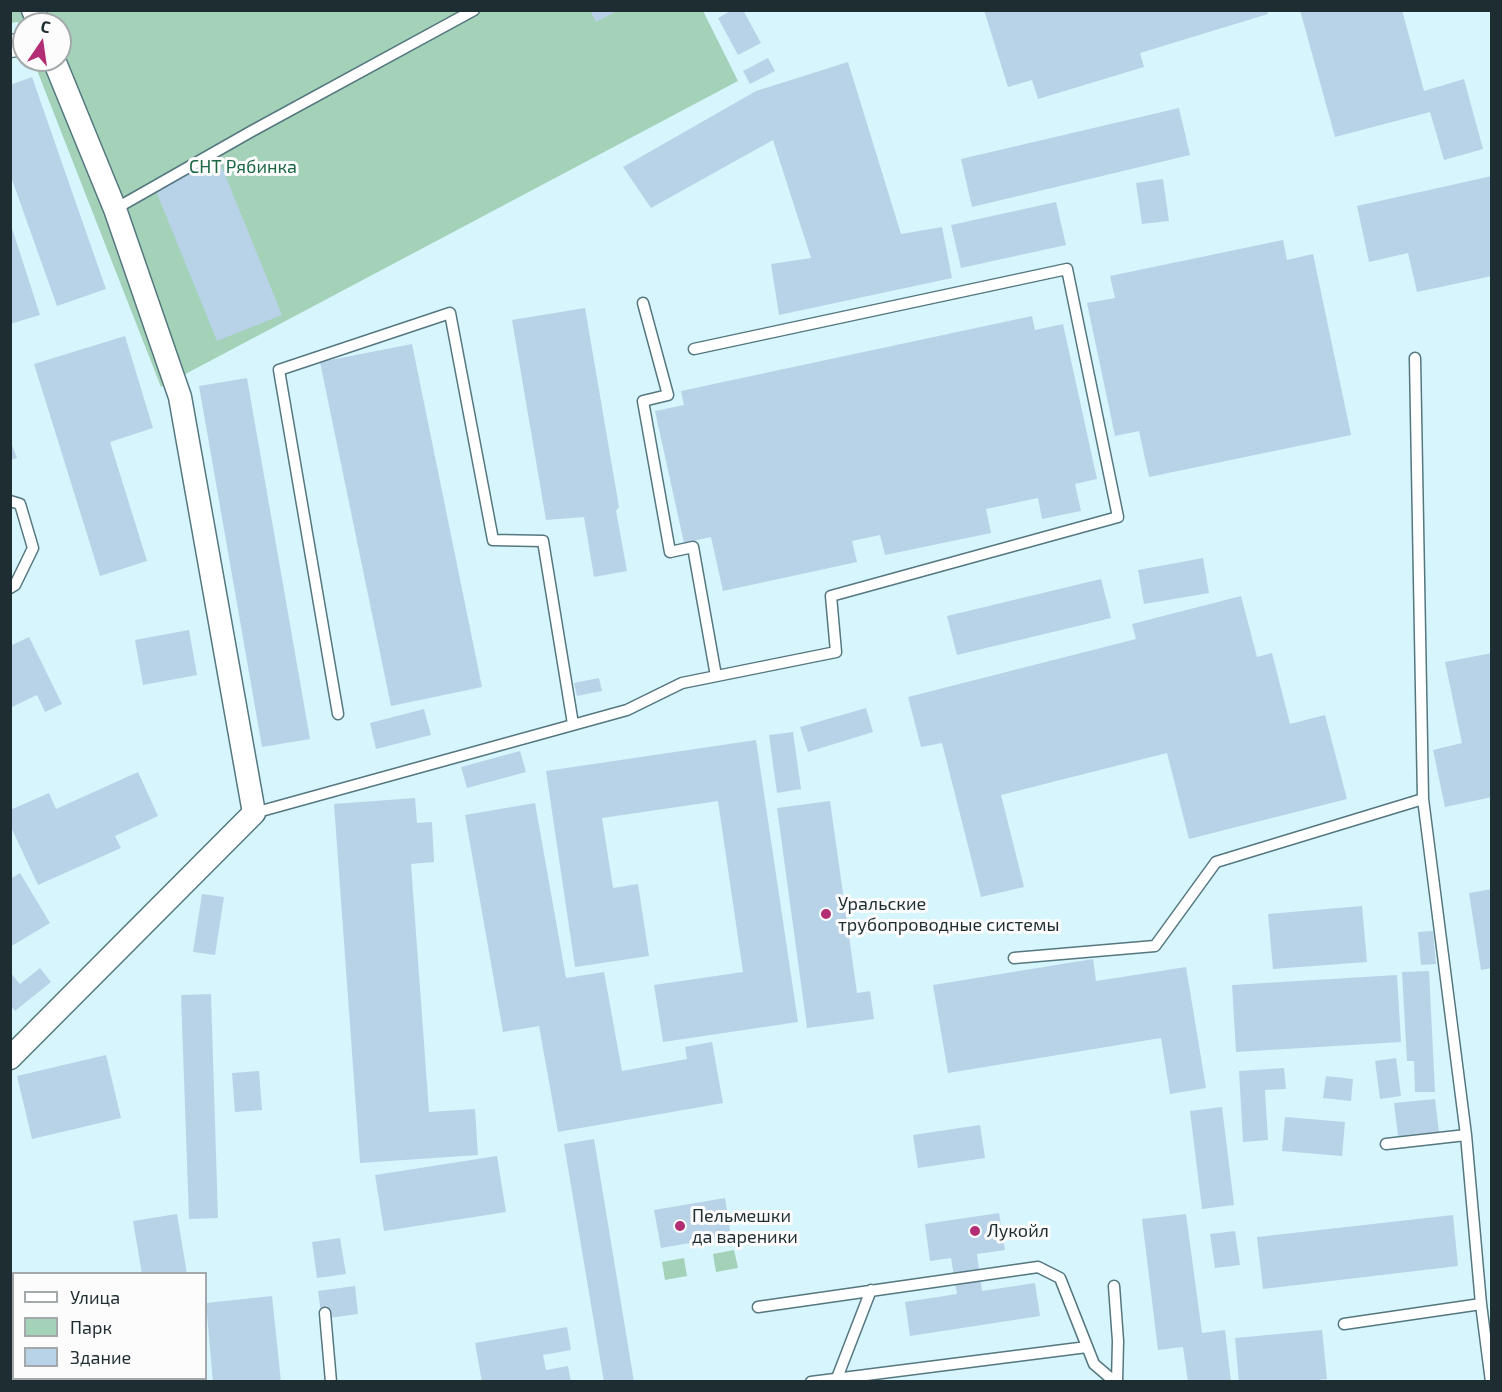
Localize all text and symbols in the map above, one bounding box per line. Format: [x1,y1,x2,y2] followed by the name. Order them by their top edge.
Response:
[12,12,72,72] north arrow
[39,16,52,36] text: С
[189,156,297,178] park label: СНТ Рябинка
[838,893,1059,936] place label: Уральские трубопроводные системы
[819,907,833,921] marker: Уральские трубопроводные системы
[692,1205,798,1248] place label: Пельмешки да вареники
[673,1219,687,1233] marker: Пельмешки да вареники
[987,1220,1049,1242] place label: Лукойл
[968,1224,982,1238] marker: Лукойл
[12,1272,207,1380] legend
[70,1286,120,1308] text: Улица
[70,1316,112,1338] text: Парк
[70,1346,131,1368] text: Здание

